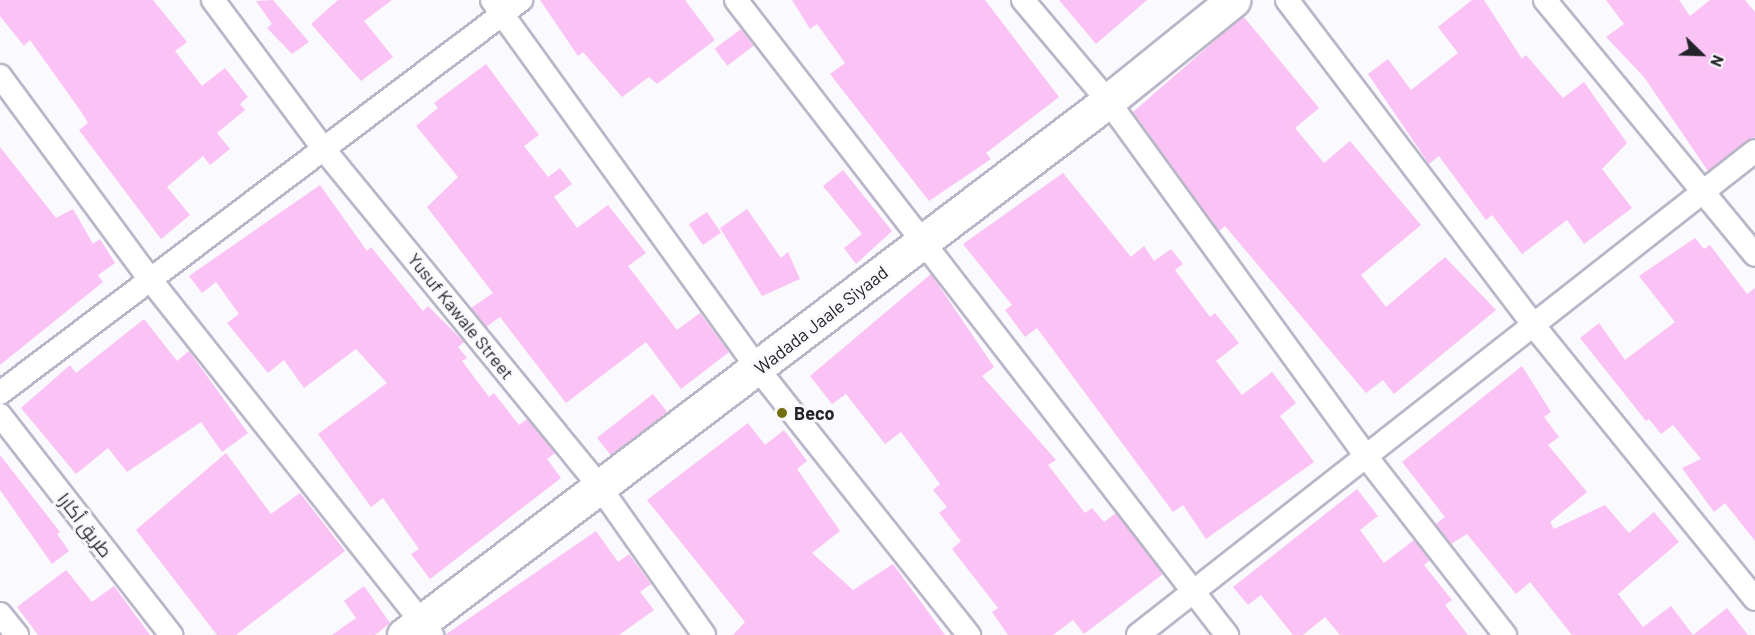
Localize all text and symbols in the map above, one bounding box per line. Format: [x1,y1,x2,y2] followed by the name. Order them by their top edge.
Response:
[1671,24,1731,84] north arrow
[1707,53,1729,70] text: N
[403,249,519,383] street label: Yusuf Kawale Street
[750,261,892,379] street label: Wadada Jaale Siyaad
[794,402,835,424] place label: Beco
[775,406,789,420] marker: Beco
[53,489,117,561] street label: طريق أكارا

